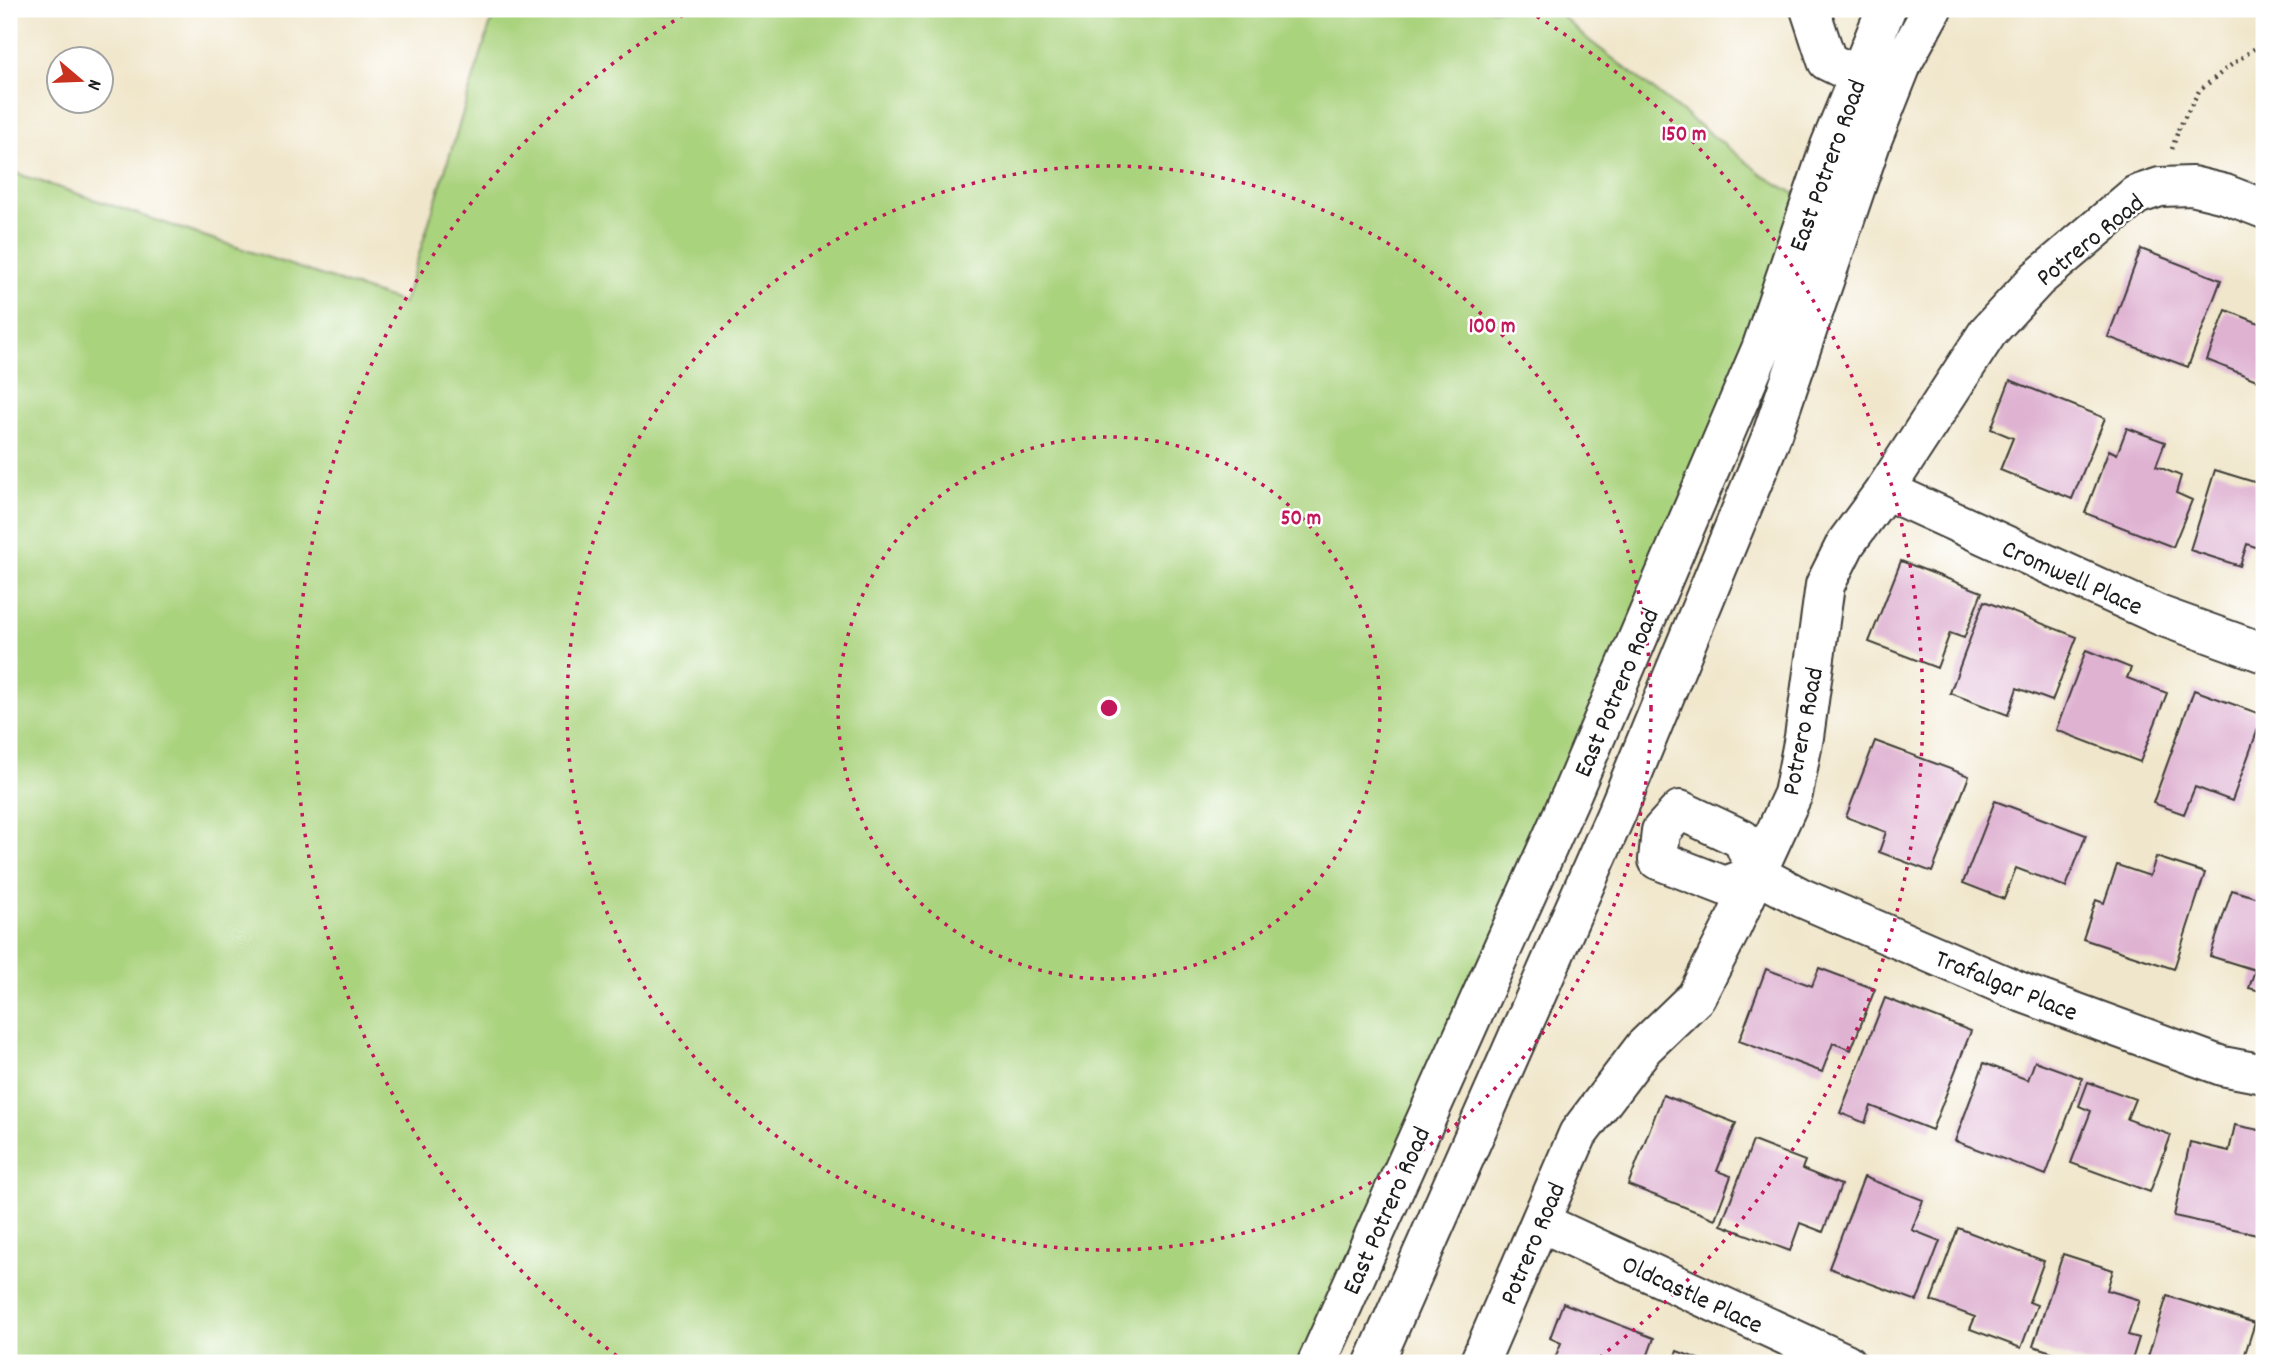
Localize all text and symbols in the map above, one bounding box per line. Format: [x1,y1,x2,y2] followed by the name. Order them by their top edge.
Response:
[46,46,116,116] north arrow
[1781,75,1878,257] street label: East Potrero Road
[78,76,107,93] text: N
[1661,121,1707,151] text: 150 m
[2029,186,2153,297] street label: Potrero Road
[1469,313,1515,343] text: 100 m
[1281,505,1321,535] text: 50 m
[1995,532,2148,627] street label: Cromwell Place
[1566,603,1670,784] street label: East Potrero Road
[1774,664,1835,799] street label: Potrero Road
[1097,696,1121,720] centre of rings
[1929,942,2083,1033] street label: Trafalgar Place
[1335,1122,1442,1301] street label: East Potrero Road
[1492,1177,1577,1311] street label: Potrero Road
[1615,1247,1768,1345] street label: Oldcastle Place

